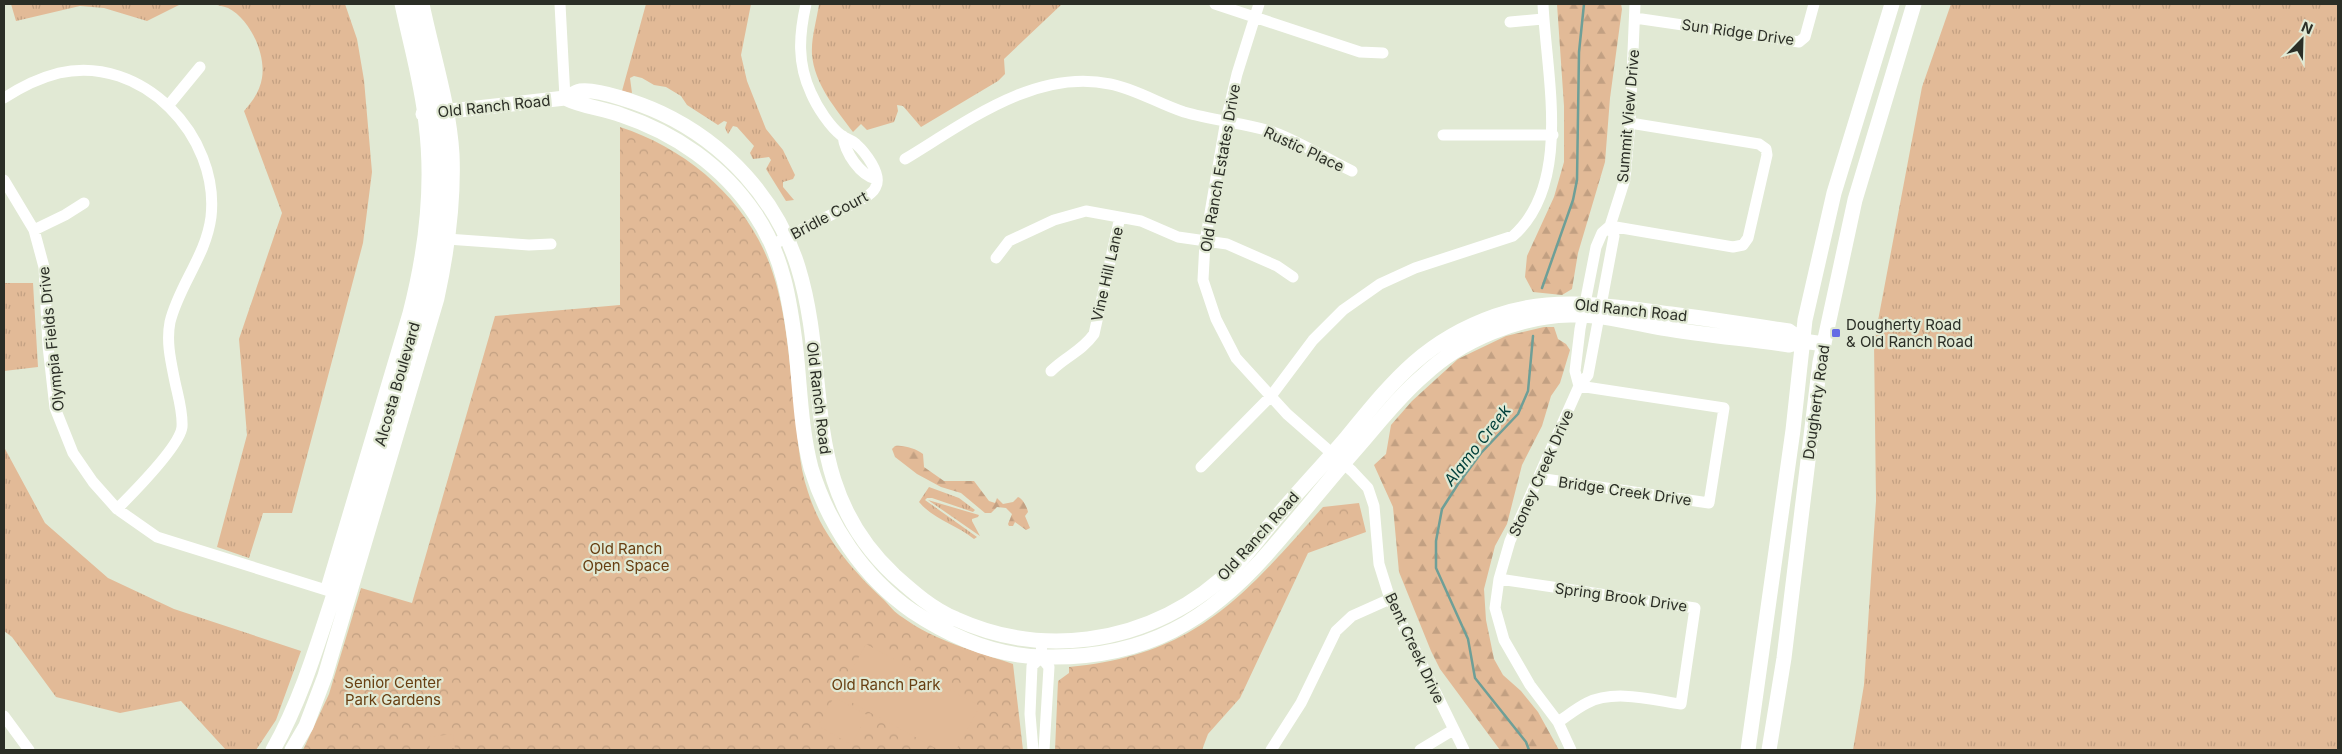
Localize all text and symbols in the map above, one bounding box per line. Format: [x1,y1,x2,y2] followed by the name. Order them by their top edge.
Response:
[1681,15,1795,49] street label: Sun Ridge Drive
[2277,15,2327,65] north arrow
[2299,18,2316,37] text: N
[1613,49,1643,183] street label: Summit View Drive
[1196,83,1244,253] street label: Old Ranch Estates Drive
[437,91,551,121] street label: Old Ranch Road
[1261,122,1347,176] street label: Rustic Place
[787,187,871,243] street label: Bridle Court
[1087,225,1127,323] street label: Vine Hill Lane
[34,266,68,412] street label: Olympia Fields Drive
[1574,295,1688,325] street label: Old Ranch Road
[1846,315,1973,351] place label: Dougherty Road & Old Ranch Road
[370,320,424,448] street label: Alcosta Boulevard
[1830,327,1842,339] marker: Dougherty Road & Old Ranch Road
[803,341,835,455] street label: Old Ranch Road
[1799,344,1833,460] street label: Dougherty Road
[1438,400,1515,490] water label: Alamo Creek
[1504,407,1578,539] street label: Stoney Creek Drive
[1557,472,1693,510] street label: Bridge Creek Drive
[1213,488,1303,584] street label: Old Ranch Road
[582,539,670,575] park label: Old Ranch Open Space
[1554,578,1688,616] street label: Spring Brook Drive
[1381,590,1449,706] street label: Bent Creek Drive
[344,673,442,709] park label: Senior Center Park Gardens
[831,675,941,694] park label: Old Ranch Park

